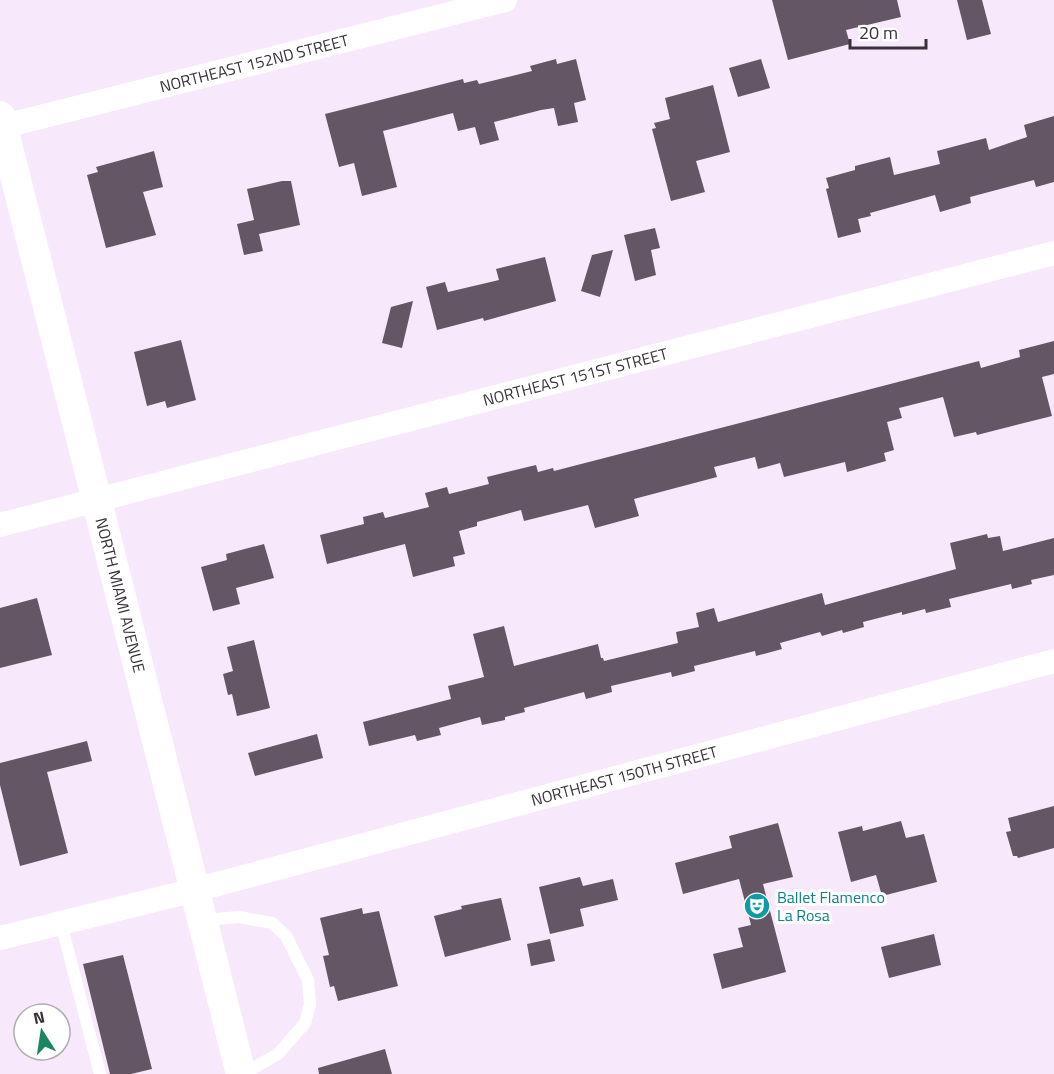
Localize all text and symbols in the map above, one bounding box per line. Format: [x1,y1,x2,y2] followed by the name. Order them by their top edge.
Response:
[850,12,926,50] scale bar
[859,19,898,46] text: 20 m
[157,28,352,98] street label: NORTHEAST 152ND STREET
[480,341,671,412] street label: NORTHEAST 151ST STREET
[89,515,152,675] street label: NORTH MIAMI AVENUE
[528,739,721,812] street label: NORTHEAST 150TH STREET
[777,885,885,927] place label: Ballet Flamenco La Rosa
[742,891,772,921] theatre icon: Ballet Flamenco La Rosa
[12,1002,72,1062] north arrow
[31,1004,47,1030] text: N

